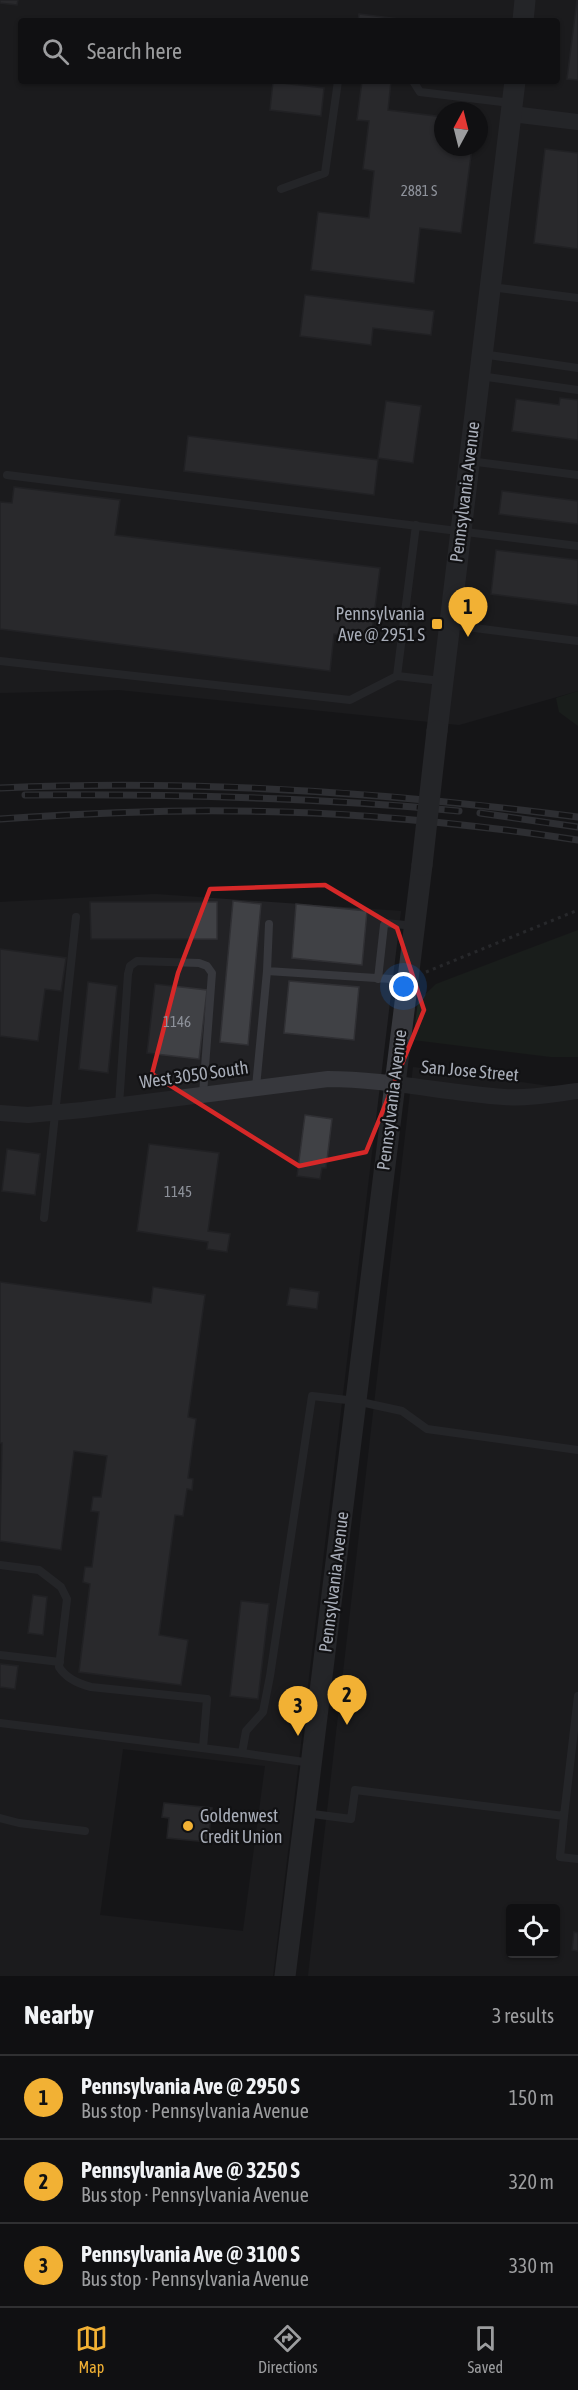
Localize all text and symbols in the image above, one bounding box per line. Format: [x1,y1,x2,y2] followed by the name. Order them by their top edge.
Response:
[18,18,560,84] search box
[39,35,72,68] icon: search
[87,38,182,64] text: Search here
[434,102,488,156] north arrow
[401,182,437,199] house number: 2881 S
[445,420,484,564] street label: Pennsylvania Avenue
[448,588,488,637] pin: 1
[336,603,425,645] place label: Pennsylvania Ave @ 2951 S
[430,617,444,631] marker: Pennsylvania Ave @ 2951 S
[389,972,418,1001] your location
[163,1013,191,1030] house number: 1146
[372,1028,411,1172] street label: Pennsylvania Avenue
[138,1056,250,1093] street label: West 3050 South
[420,1056,520,1085] street label: San Jose Street
[164,1183,192,1200] house number: 1145
[314,1510,353,1654] street label: Pennsylvania Avenue
[328,1676,366,1725] pin: 2
[278,1686,318,1736] pin: 3
[200,1805,283,1847] place label: Goldenwest Credit Union
[181,1819,195,1833] marker: Goldenwest Credit Union
[506,1904,560,1958] map controls
[506,1904,560,1958] button: locate
[24,2000,94,2030] text: Nearby
[492,2004,554,2027] text: 3 results
[81,2073,300,2099] text: Pennsylvania Ave @ 2950 S
[39,2086,48,2109] text: 1
[509,2086,554,2109] text: 150 m
[81,2099,309,2122] text: Bus stop · Pennsylvania Avenue
[81,2157,300,2183] text: Pennsylvania Ave @ 3250 S
[39,2170,48,2193] text: 2
[509,2170,554,2193] text: 320 m
[81,2183,309,2206] text: Bus stop · Pennsylvania Avenue
[81,2241,300,2267] text: Pennsylvania Ave @ 3100 S
[39,2254,48,2277] text: 3
[509,2254,554,2277] text: 330 m
[81,2267,309,2290] text: Bus stop · Pennsylvania Avenue
[75,2322,108,2376] tab: Map
[258,2322,318,2376] tab: Directions
[468,2322,503,2376] tab: Saved

